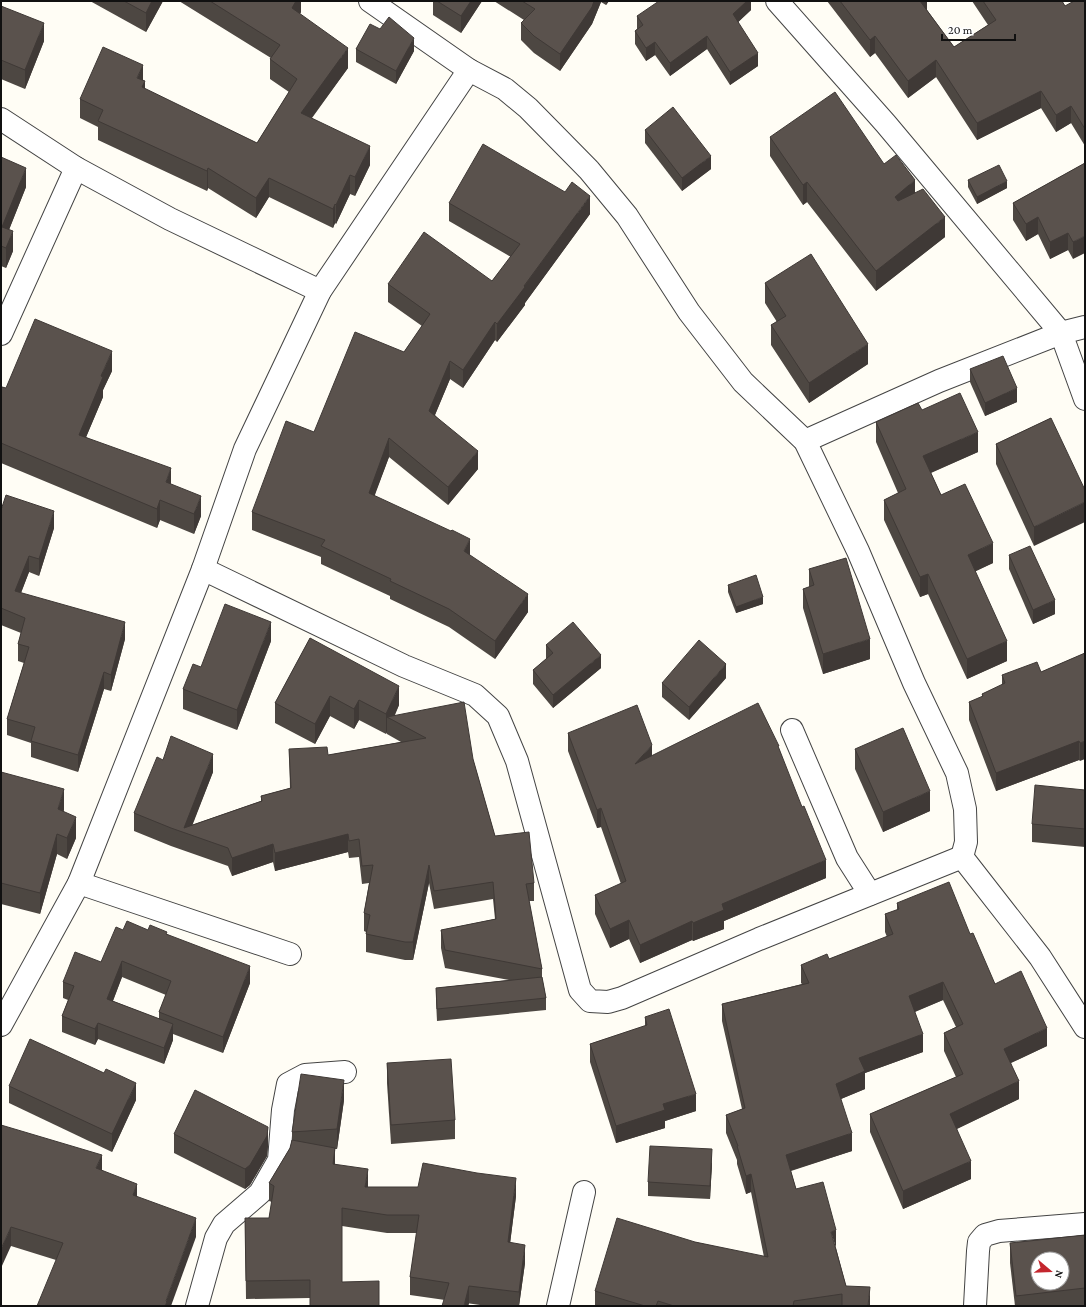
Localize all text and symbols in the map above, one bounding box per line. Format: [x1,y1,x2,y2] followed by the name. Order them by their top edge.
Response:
[942,16,1015,42] scale bar
[948,23,973,37] text: 20 m
[1030,1251,1070,1291] north arrow
[1052,1269,1066,1280] text: N

